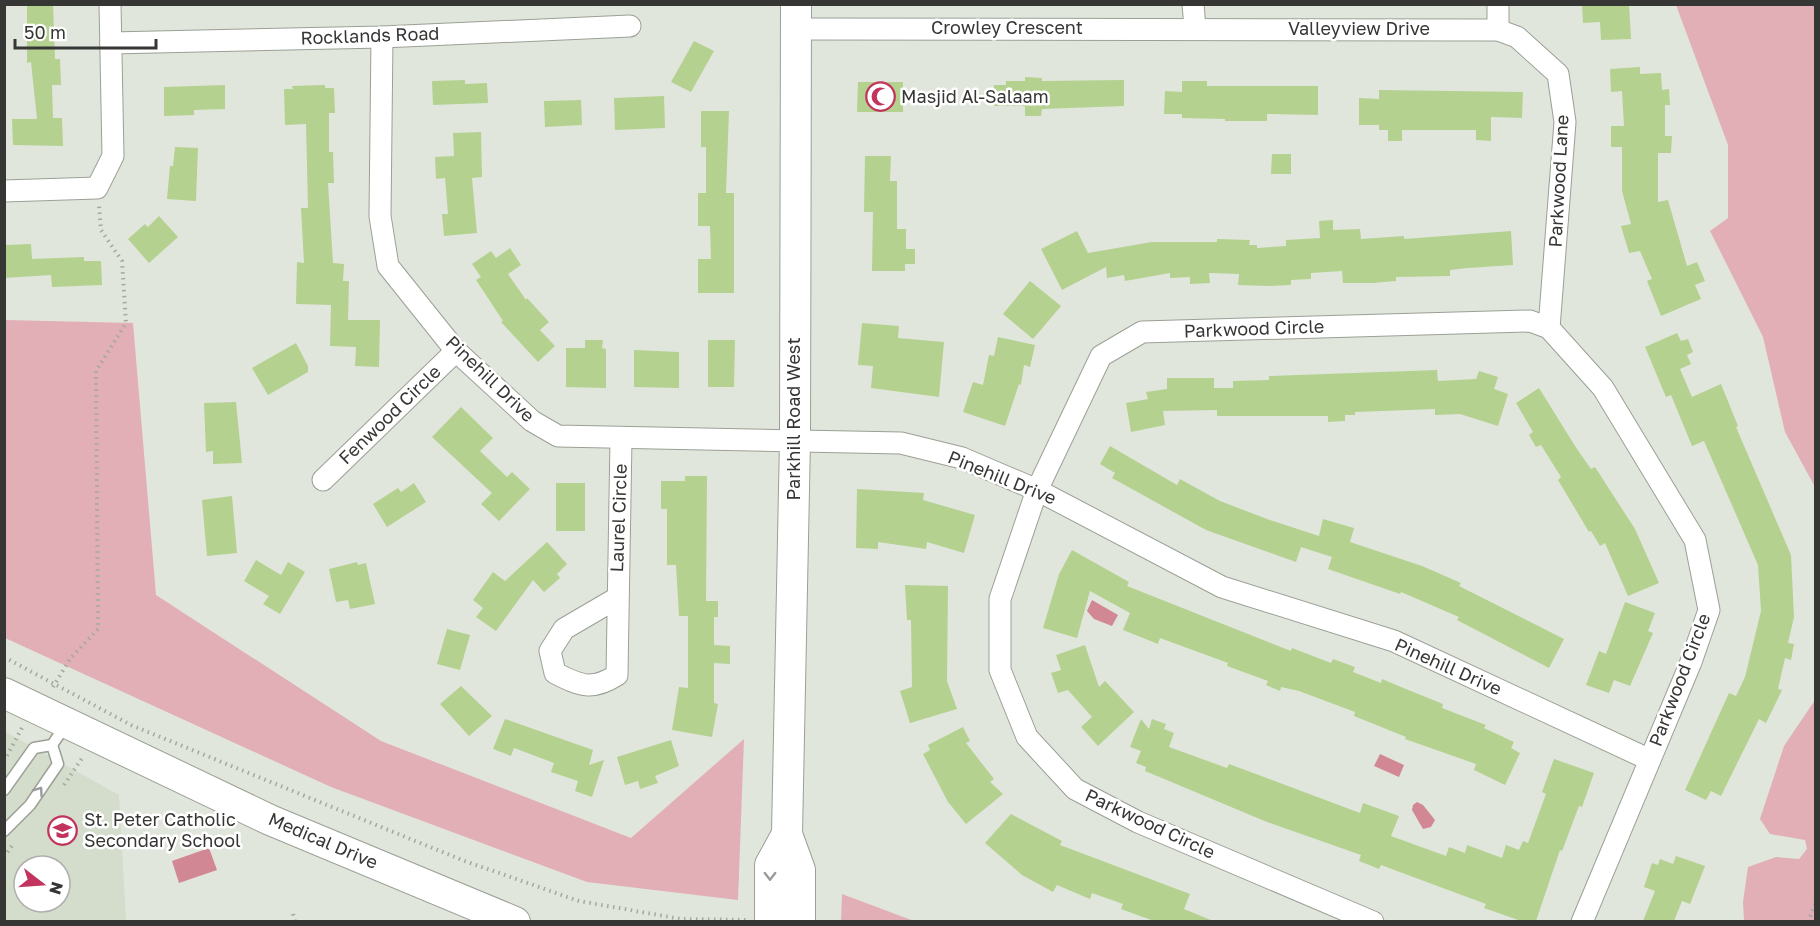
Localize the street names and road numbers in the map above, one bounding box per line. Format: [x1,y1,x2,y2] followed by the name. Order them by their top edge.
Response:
[931,16,1083,38] street label: Crowley Crescent
[1288,17,1430,39] street label: Valleyview Drive
[300,22,440,48] street label: Rocklands Road
[1544,114,1572,248] street label: Parkwood Lane
[1183,315,1325,341] street label: Parkwood Circle
[442,331,540,426] street label: Pinehill Drive
[782,337,804,501] street label: Parkhill Road West
[334,360,445,468] street label: Fenwood Circle
[945,445,1060,509] street label: Pinehill Drive
[605,463,631,573] street label: Laurel Circle
[1644,610,1715,749] street label: Parkwood Circle
[1392,633,1505,699] street label: Pinehill Drive
[1082,783,1219,863] street label: Parkwood Circle
[265,807,381,873] street label: Medical Drive

